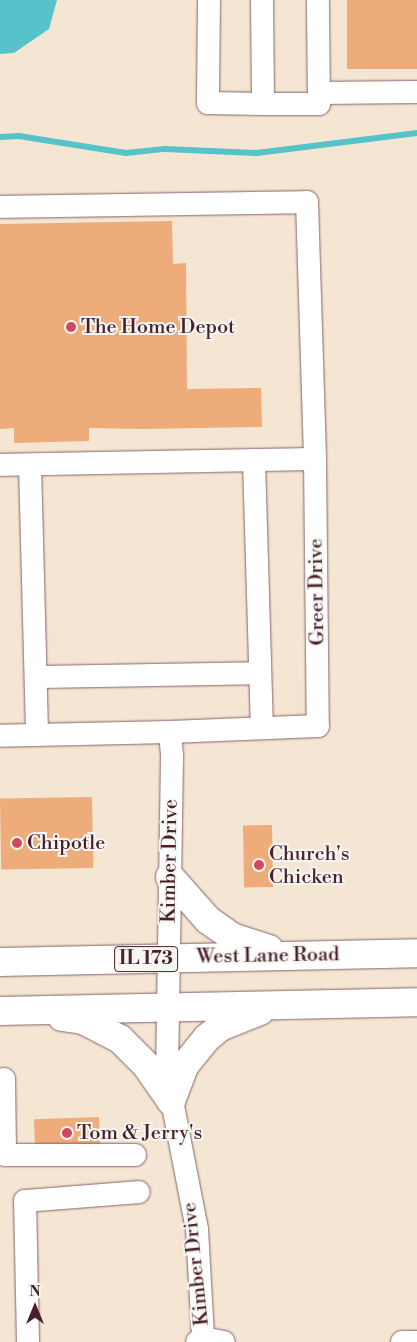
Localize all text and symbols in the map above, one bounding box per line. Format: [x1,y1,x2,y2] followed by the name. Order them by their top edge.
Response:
[81,315,235,339] place label: The Home Depot
[65,321,77,333] marker: The Home Depot
[304,538,330,646] street label: Greer Drive
[157,799,183,923] street label: Kimber Drive
[27,831,105,855] place label: Chipotle
[11,837,23,849] marker: Chipotle
[269,842,350,889] place label: Church's Chicken
[253,859,265,871] marker: Church's Chicken
[114,942,178,976] road number: IL 173
[196,943,340,969] street label: West Lane Road
[77,1121,202,1145] place label: Tom & Jerry's
[61,1127,73,1139] marker: Tom & Jerry's
[178,1201,214,1327] street label: Kimber Drive
[10,1282,60,1332] north arrow
[29,1283,41,1301] text: N

